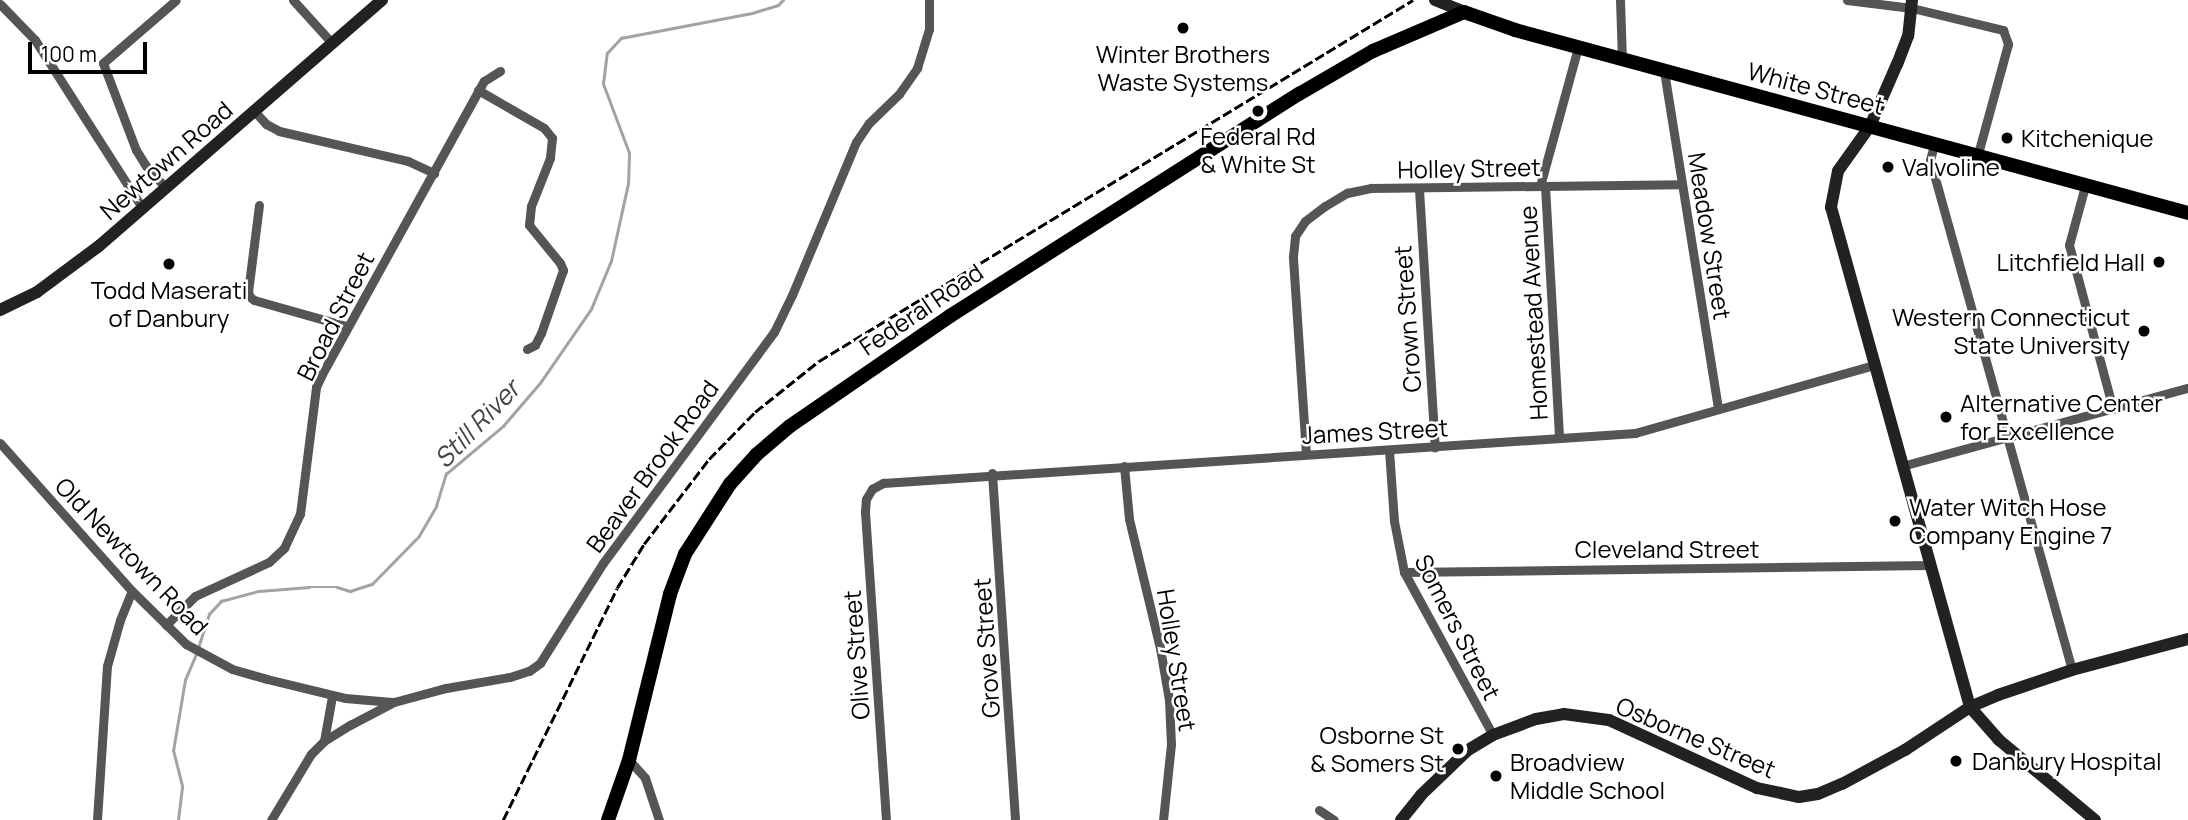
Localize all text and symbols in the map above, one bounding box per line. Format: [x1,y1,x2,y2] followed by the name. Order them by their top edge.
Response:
[1175,20,1191,36] marker: Winter Brothers Waste Systems
[32,28,150,72] scale bar
[41,40,97,68] text: 100 m
[1096,40,1270,96] place label: Winter Brothers Waste Systems
[1744,56,1888,120] street label: White Street
[94,95,238,225] street label: Newtown Road
[1250,103,1266,119] marker: Federal Rd & White St
[1200,122,1316,178] place label: Federal Rd & White St
[2021,124,2154,152] place label: Kitchenique
[1999,130,2015,146] marker: Kitchenique
[1683,150,1737,322] street label: Meadow Street
[1397,152,1541,184] street label: Holley Street
[1902,153,2000,181] place label: Valvoline
[1880,159,1896,175] marker: Valvoline
[1513,205,1553,421] street label: Homestead Avenue
[1387,245,1427,393] street label: Crown Street
[290,247,380,385] street label: Broad Street
[1996,248,2145,276] place label: Litchfield Hall
[2151,254,2167,270] marker: Litchfield Hall
[161,256,177,272] marker: Todd Maserati of Danbury
[854,257,988,361] street label: Federal Road
[91,276,247,332] place label: Todd Maserati of Danbury
[1892,303,2130,359] place label: Western Connecticut State University
[2136,323,2152,339] marker: Western Connecticut State University
[428,374,526,474] water label: Still River
[580,374,724,558] street label: Beaver Brook Road
[1960,389,2163,445] place label: Alternative Center for Excellence
[1938,409,1954,425] marker: Alternative Center for Excellence
[1301,413,1449,449] street label: James Street
[50,471,214,641] street label: Old Newtown Road
[1909,493,2112,549] place label: Water Witch Hose Company Engine 7
[1887,513,1903,529] marker: Water Witch Hose Company Engine 7
[1575,535,1759,563] street label: Cleveland Street
[1409,549,1507,705] street label: Somers Street
[967,577,1005,719] street label: Grove Street
[1152,587,1202,733] street label: Holley Street
[837,589,875,721] street label: Olive Street
[1612,690,1780,784] street label: Osborne Street
[1310,721,1444,777] place label: Osborne St & Somers St
[1450,741,1466,757] marker: Osborne St & Somers St
[1972,747,2162,775] place label: Danbury Hospital
[1510,748,1665,804] place label: Broadview Middle School
[1946,751,1966,771] marker: Danbury Hospital
[1488,768,1504,784] marker: Broadview Middle School

